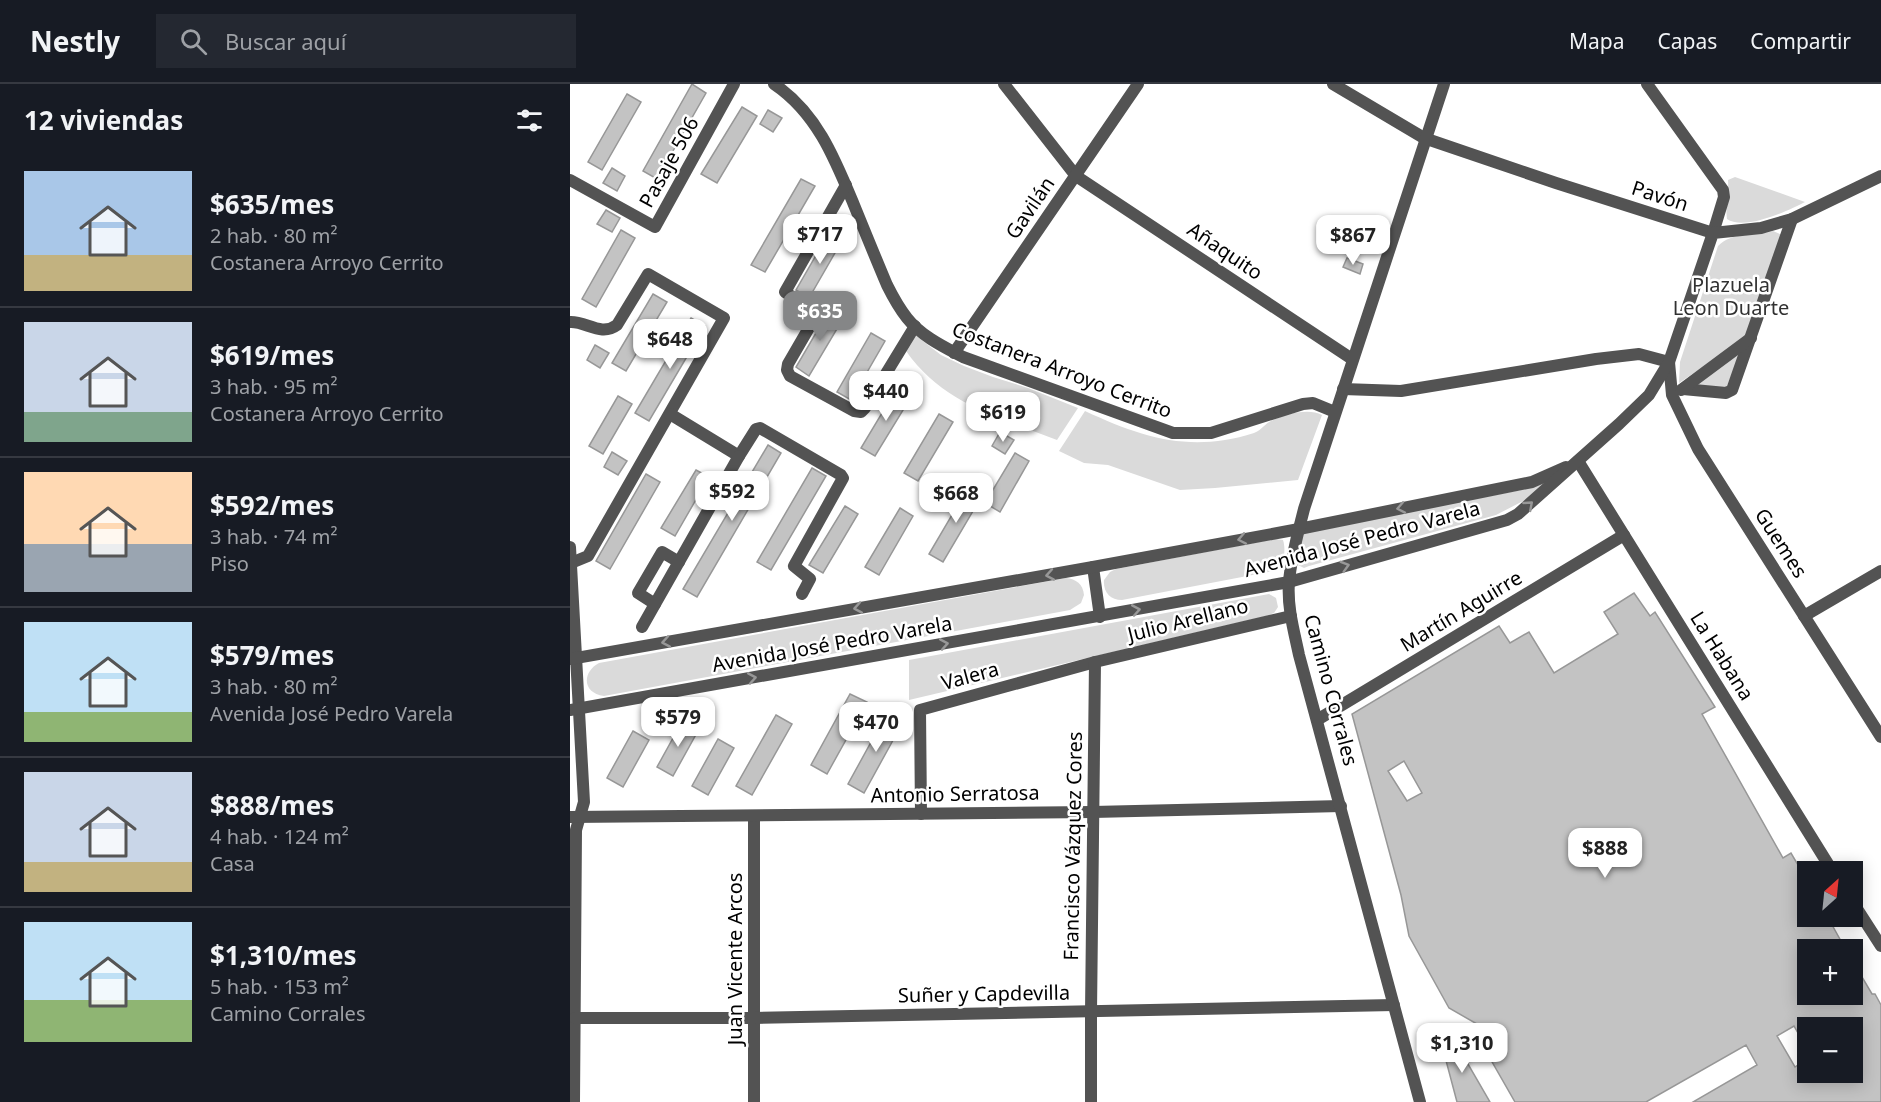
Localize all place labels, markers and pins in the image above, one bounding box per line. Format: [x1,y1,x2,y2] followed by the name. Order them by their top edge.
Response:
[784,214,856,265] pin: $717
[1317,215,1389,266] pin: $867
[784,291,856,342] pin: $635
[634,319,706,370] pin: $648
[850,371,922,422] pin: $440
[967,392,1039,443] pin: $619
[696,471,768,522] pin: $592
[920,473,992,524] pin: $668
[642,697,714,748] pin: $579
[840,702,912,753] pin: $470
[1569,828,1641,879] pin: $888
[1413,1023,1511,1074] pin: $1,310

